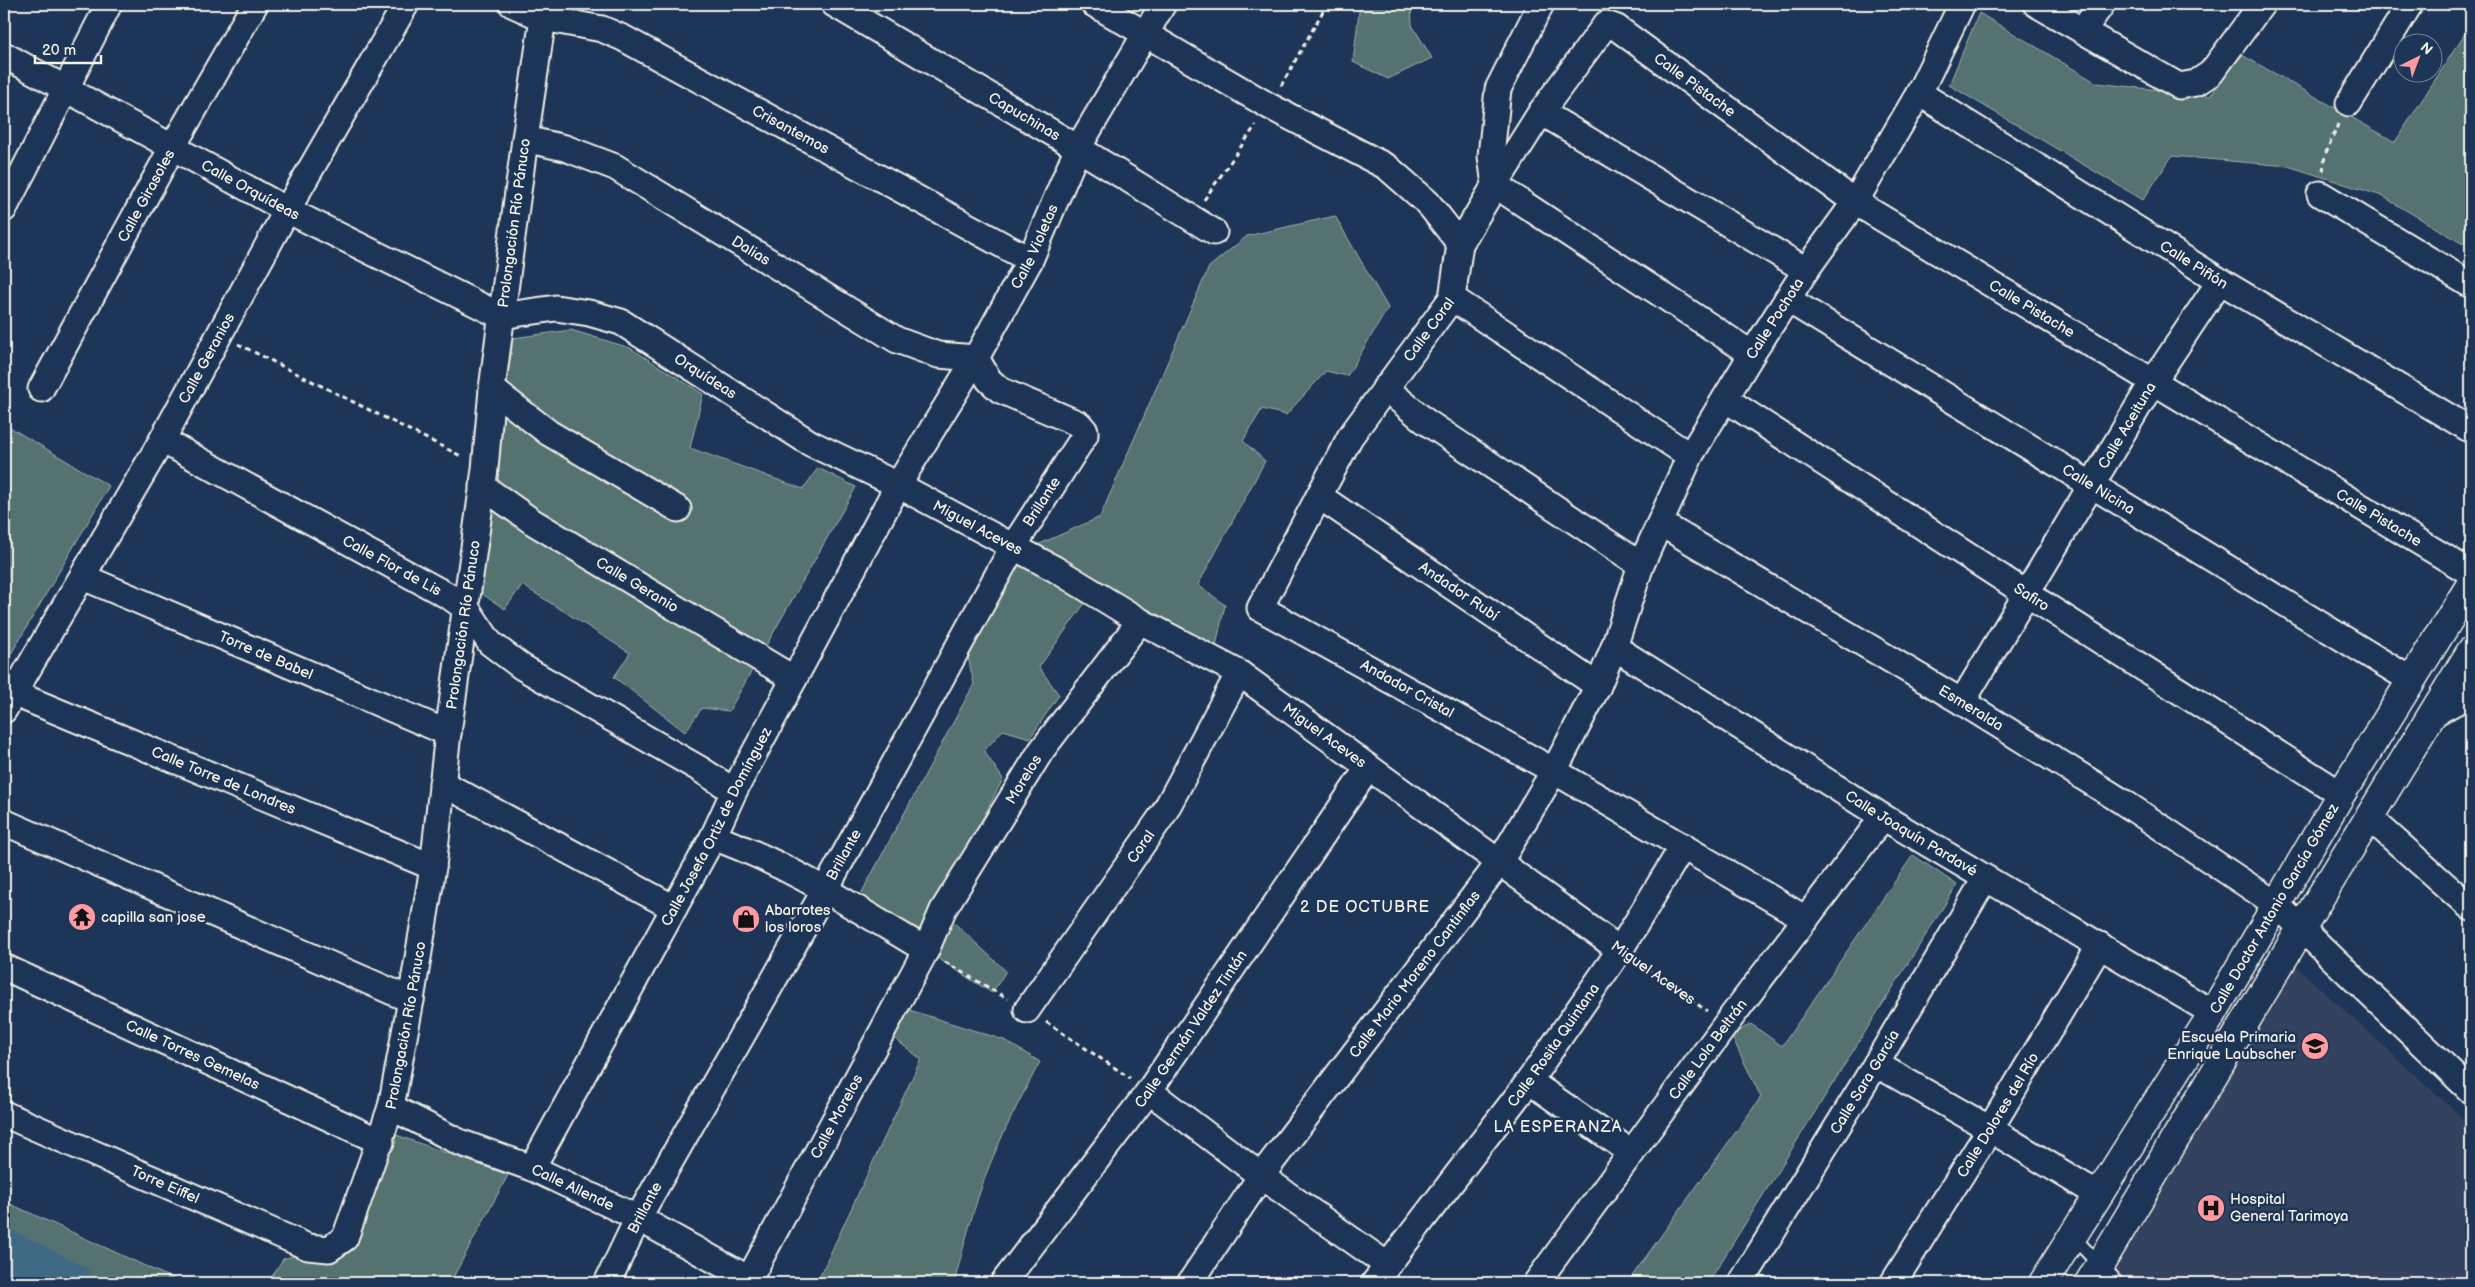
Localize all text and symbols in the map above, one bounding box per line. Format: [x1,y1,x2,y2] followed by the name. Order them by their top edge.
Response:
[35,32,101,64] scale bar
[2392,32,2442,82] north arrow
[2417,39,2436,59] text: N
[42,41,76,60] text: 20 m
[1650,49,1740,121] street label: Calle Pistache
[985,88,1064,145] street label: Capuchinas
[749,101,833,159] street label: Crisantemos
[493,137,534,309] street label: Prolongación Río Pánuco
[113,146,179,245] street label: Calle Girasoles
[198,155,303,225] street label: Calle Orquídeas
[1006,201,1063,292] street label: Calle Violetas
[728,231,774,270] street label: Dalias
[2156,236,2231,293] street label: Calle Piñón
[1742,274,1808,363] street label: Calle Pochota
[1985,275,2078,342] street label: Calle Pistache
[1399,294,1459,365] street label: Calle Coral
[174,309,239,407] street label: Calle Geranios
[671,349,741,403] street label: Orquídeas
[2094,379,2160,472] street label: Calle Aceituna
[2059,460,2138,519] street label: Calle Nicina
[1019,473,1065,531] street label: Brillante
[2332,484,2425,551] street label: Calle Pistache
[930,496,1026,560] street label: Miguel Aceves
[339,531,445,600] street label: Calle Flor de Lis
[442,539,484,711] street label: Prolongación Río Pánuco
[592,553,682,617] street label: Calle Geranio
[1415,557,1503,625] street label: Andador Rubí
[2010,579,2053,615] street label: Safiro
[216,627,316,684] street label: Torre de Babel
[1357,655,1457,723] street label: Andador Cristal
[1935,681,2007,735] street label: Esmeralda
[1279,698,1371,772] street label: Miguel Aceves
[657,723,776,929] street label: Calle Josefa Ortiz de Domínguez
[149,742,299,819] street label: Calle Torre de Londres
[1001,751,1046,808] street label: Morelos
[1842,786,1981,881] street label: Calle Joaquín Pardavé
[2205,799,2343,1017] street label: Calle Doctor Antonio García Gómez
[822,826,866,884] street label: Brillante
[1122,826,1159,867] street label: Coral
[1345,886,1485,1062] street label: Calle Mario Moreno Cantinflas
[1300,898,1430,917] district label: 2 DE OCTUBRE
[765,901,831,937] place label: Abarrotes los loros
[67,902,97,932] temple icon: capilla san jose
[731,904,761,934] shop icon: Abarrotes los loros
[101,908,206,927] place label: capilla san jose
[1607,937,1699,1009] street label: Miguel Aceves
[381,940,430,1111] street label: Prolongación Río Pánuco
[1130,946,1251,1112] street label: Calle Germán Valdez Tintán
[1503,979,1604,1111] street label: Calle Rosita Quintana
[1664,995,1751,1103] street label: Calle Lola Beltrán
[122,1015,263,1094] street label: Calle Torres Gemelas
[1826,1026,1904,1138] street label: Calle Sara García
[2167,1028,2297,1064] place label: Escuela Primaria Enrique Laubscher
[2300,1031,2330,1061] school or university icon: Escuela Primaria Enrique Laubscher
[1952,1049,2043,1181] street label: Calle Dolores del Río
[806,1070,867,1162] street label: Calle Morelos
[1494,1118,1622,1137] district label: LA ESPERANZA
[528,1160,617,1215] street label: Calle Allende
[128,1161,202,1208] street label: Torre Eiffel
[624,1179,667,1237] street label: Brillante
[2230,1190,2349,1226] place label: Hospital General Tarimoya
[2196,1193,2226,1223] hospital icon: Hospital General Tarimoya

